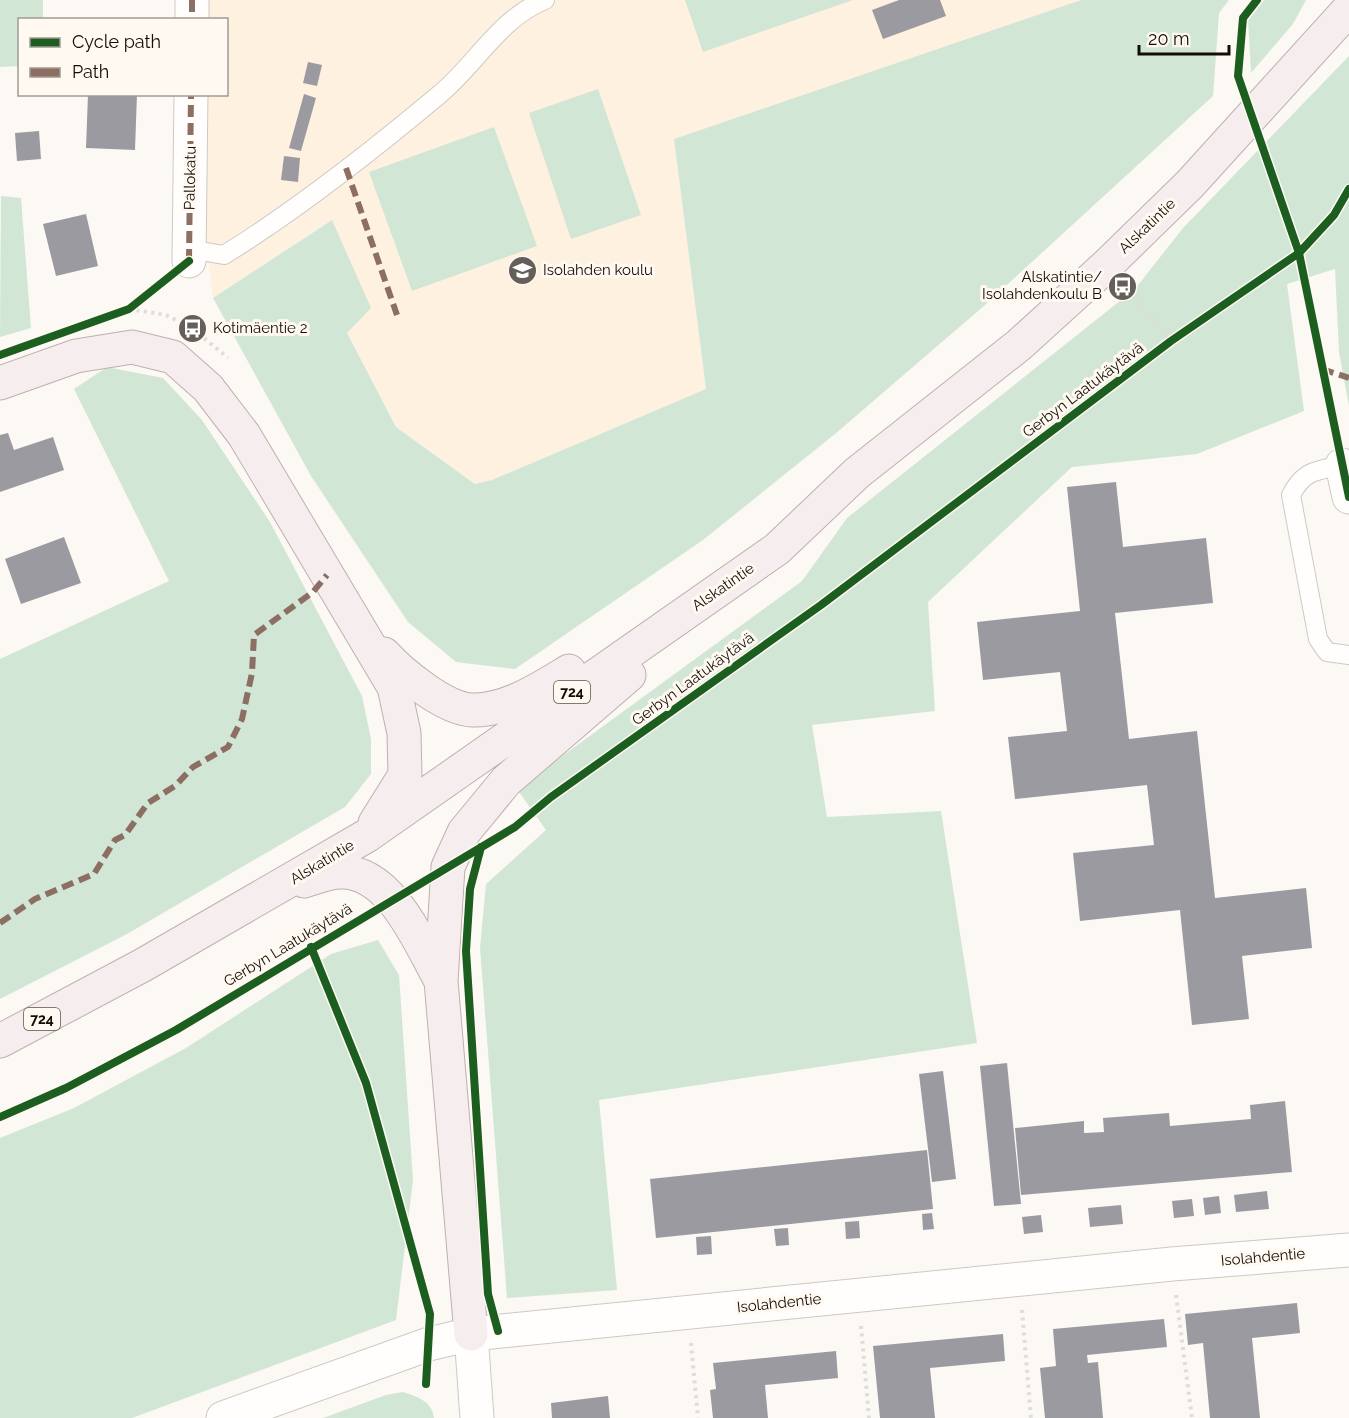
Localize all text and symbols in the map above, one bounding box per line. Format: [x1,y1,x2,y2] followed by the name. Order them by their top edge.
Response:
[18,18,228,96] legend
[1139,18,1229,56] scale bar
[1148,28,1190,49] text: 20 m
[72,31,161,52] text: Cycle path
[72,61,109,82] text: Path
[180,146,200,210] street label: Pallokatu
[1115,195,1179,257] street label: Alskatintie
[506,254,538,286] school or university icon: Isolahden koulu
[543,261,653,279] place label: Isolahden koulu
[982,268,1102,303] place label: Alskatintie/ Isolahdenkoulu B
[1107,270,1139,302] bus stop icon: Alskatintie/ Isolahdenkoulu B
[176,312,208,344] bus stop icon: Kotimäentie 2
[213,319,308,337] place label: Kotimäentie 2
[1019,339,1147,441] street label: Gerbyn Laatukäytävä
[689,559,758,615] street label: Alskatintie
[628,629,758,729] street label: Gerbyn Laatukäytävä
[554,681,590,703] road number: 724
[287,836,357,888] street label: Alskatintie
[221,900,355,990] street label: Gerbyn Laatukäytävä
[24,1008,60,1030] road number: 724
[1220,1244,1306,1270] street label: Isolahdentie
[736,1290,822,1316] street label: Isolahdentie

